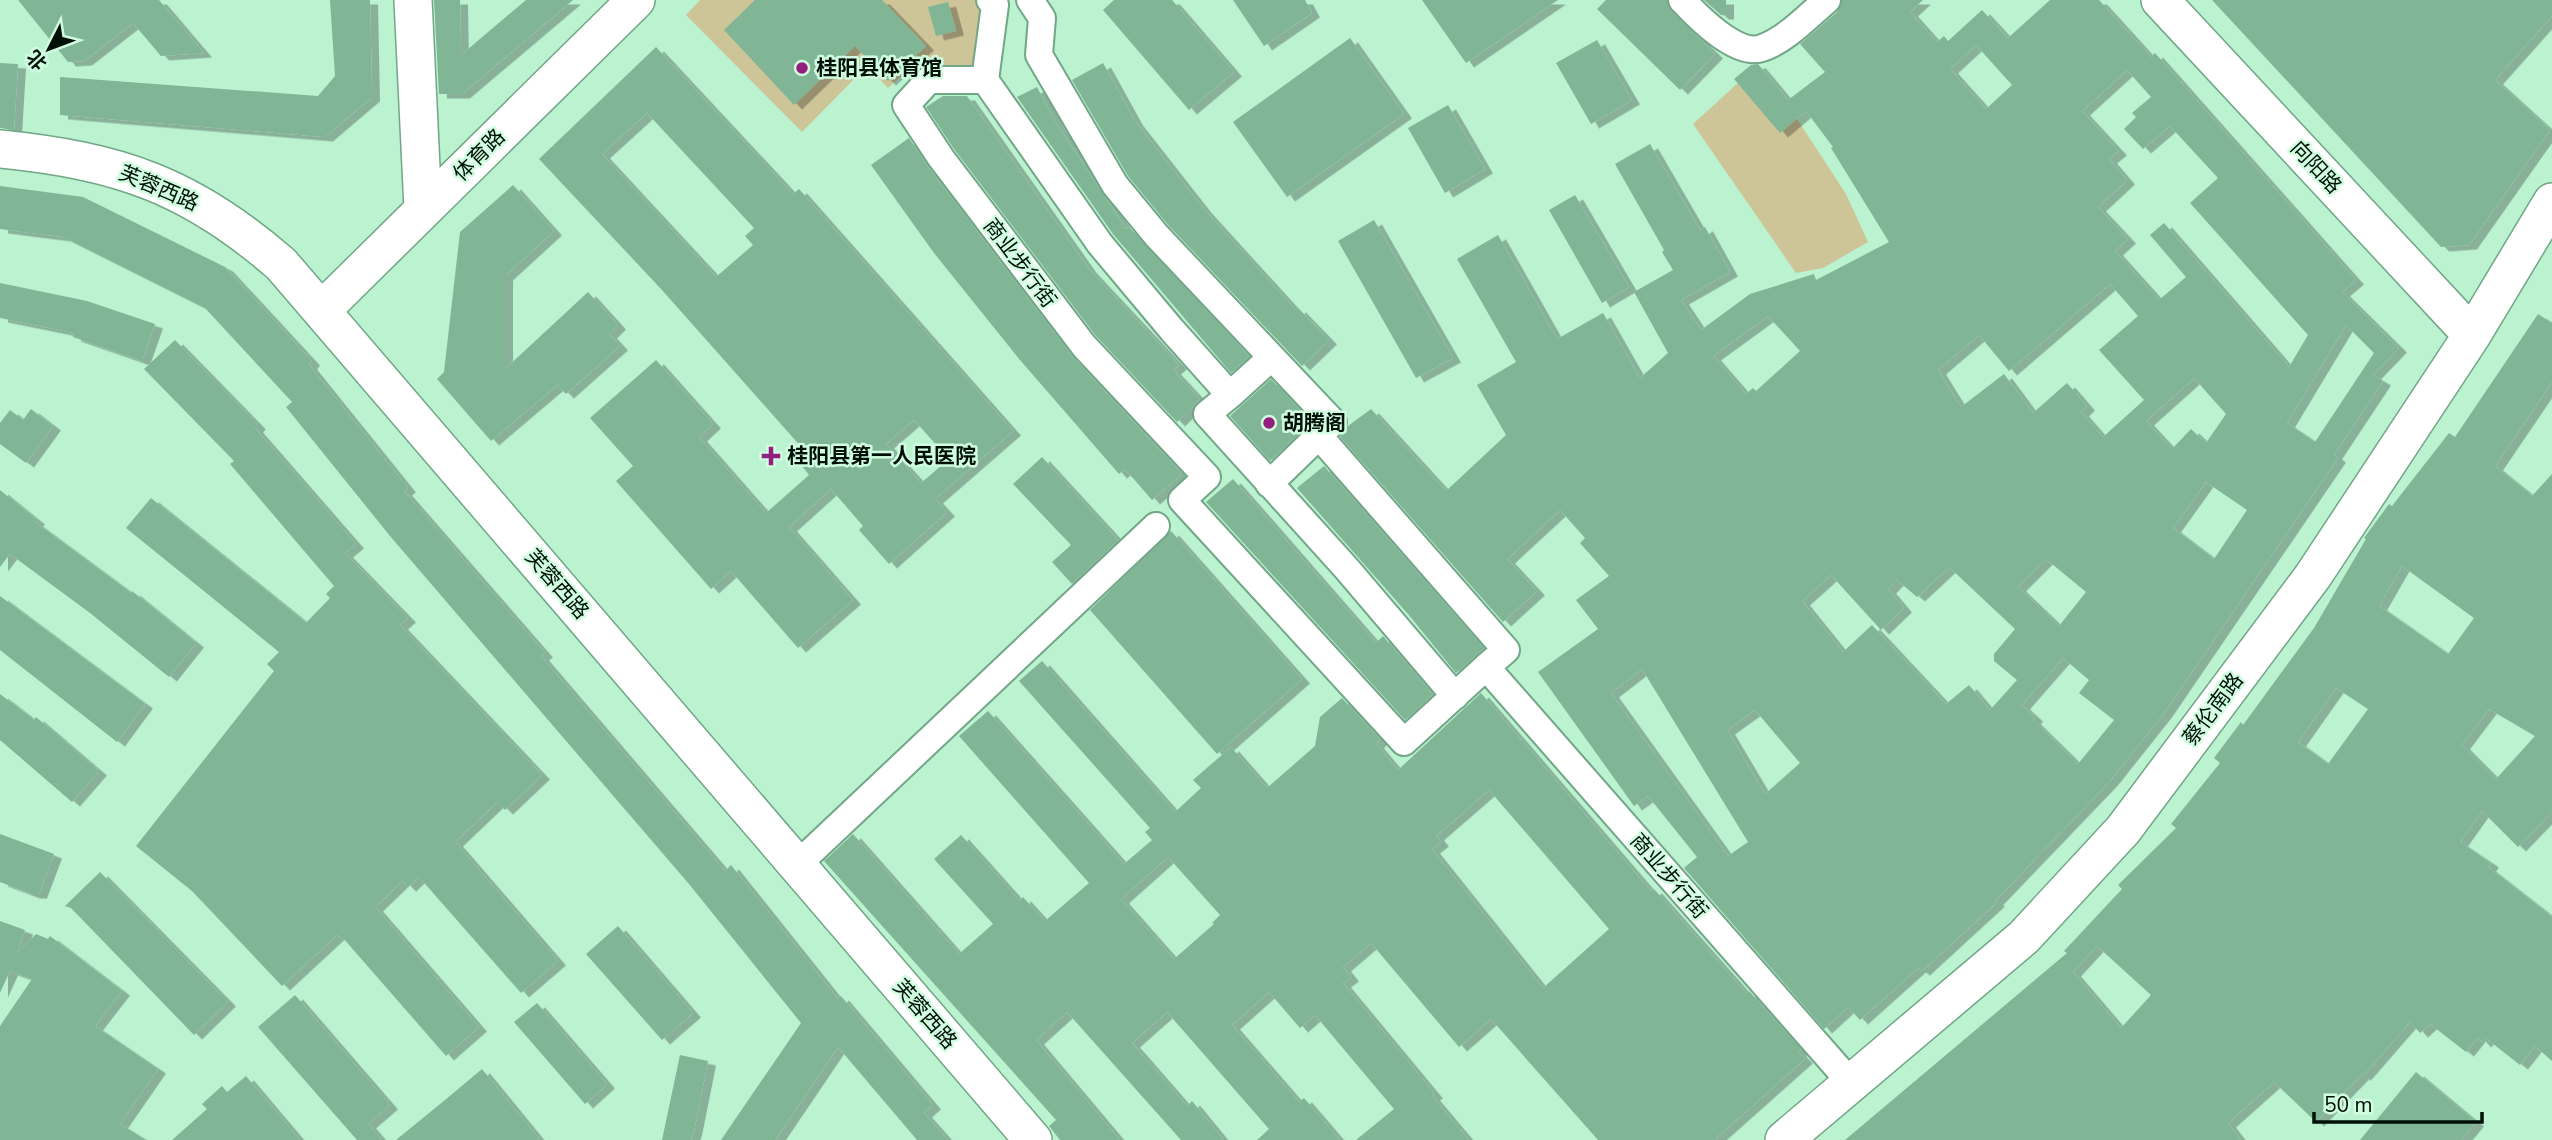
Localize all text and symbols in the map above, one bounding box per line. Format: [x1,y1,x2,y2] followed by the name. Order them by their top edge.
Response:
[14,14,84,84] north arrow
[21,44,53,75] text: 北
[816,54,942,82] place label: 桂阳县体育馆
[794,60,810,76] marker: 桂阳县体育馆
[447,123,511,187] street label: 体育路
[2284,134,2348,200] street label: 向阳路
[115,159,203,217] street label: 芙蓉西路
[977,213,1063,313] street label: 商业步行街
[1283,409,1346,437] place label: 胡腾阁
[1261,415,1277,431] marker: 胡腾阁
[787,442,976,470] place label: 桂阳县第一人民医院
[761,446,781,466] marker: 桂阳县第一人民医院
[519,543,595,625] street label: 芙蓉西路
[2177,667,2249,751] street label: 蔡伦南路
[1624,827,1714,925] street label: 商业步行街
[887,973,963,1055] street label: 芙蓉西路
[2314,1080,2482,1124] scale bar
[2324,1091,2373,1119] text: 50 m

